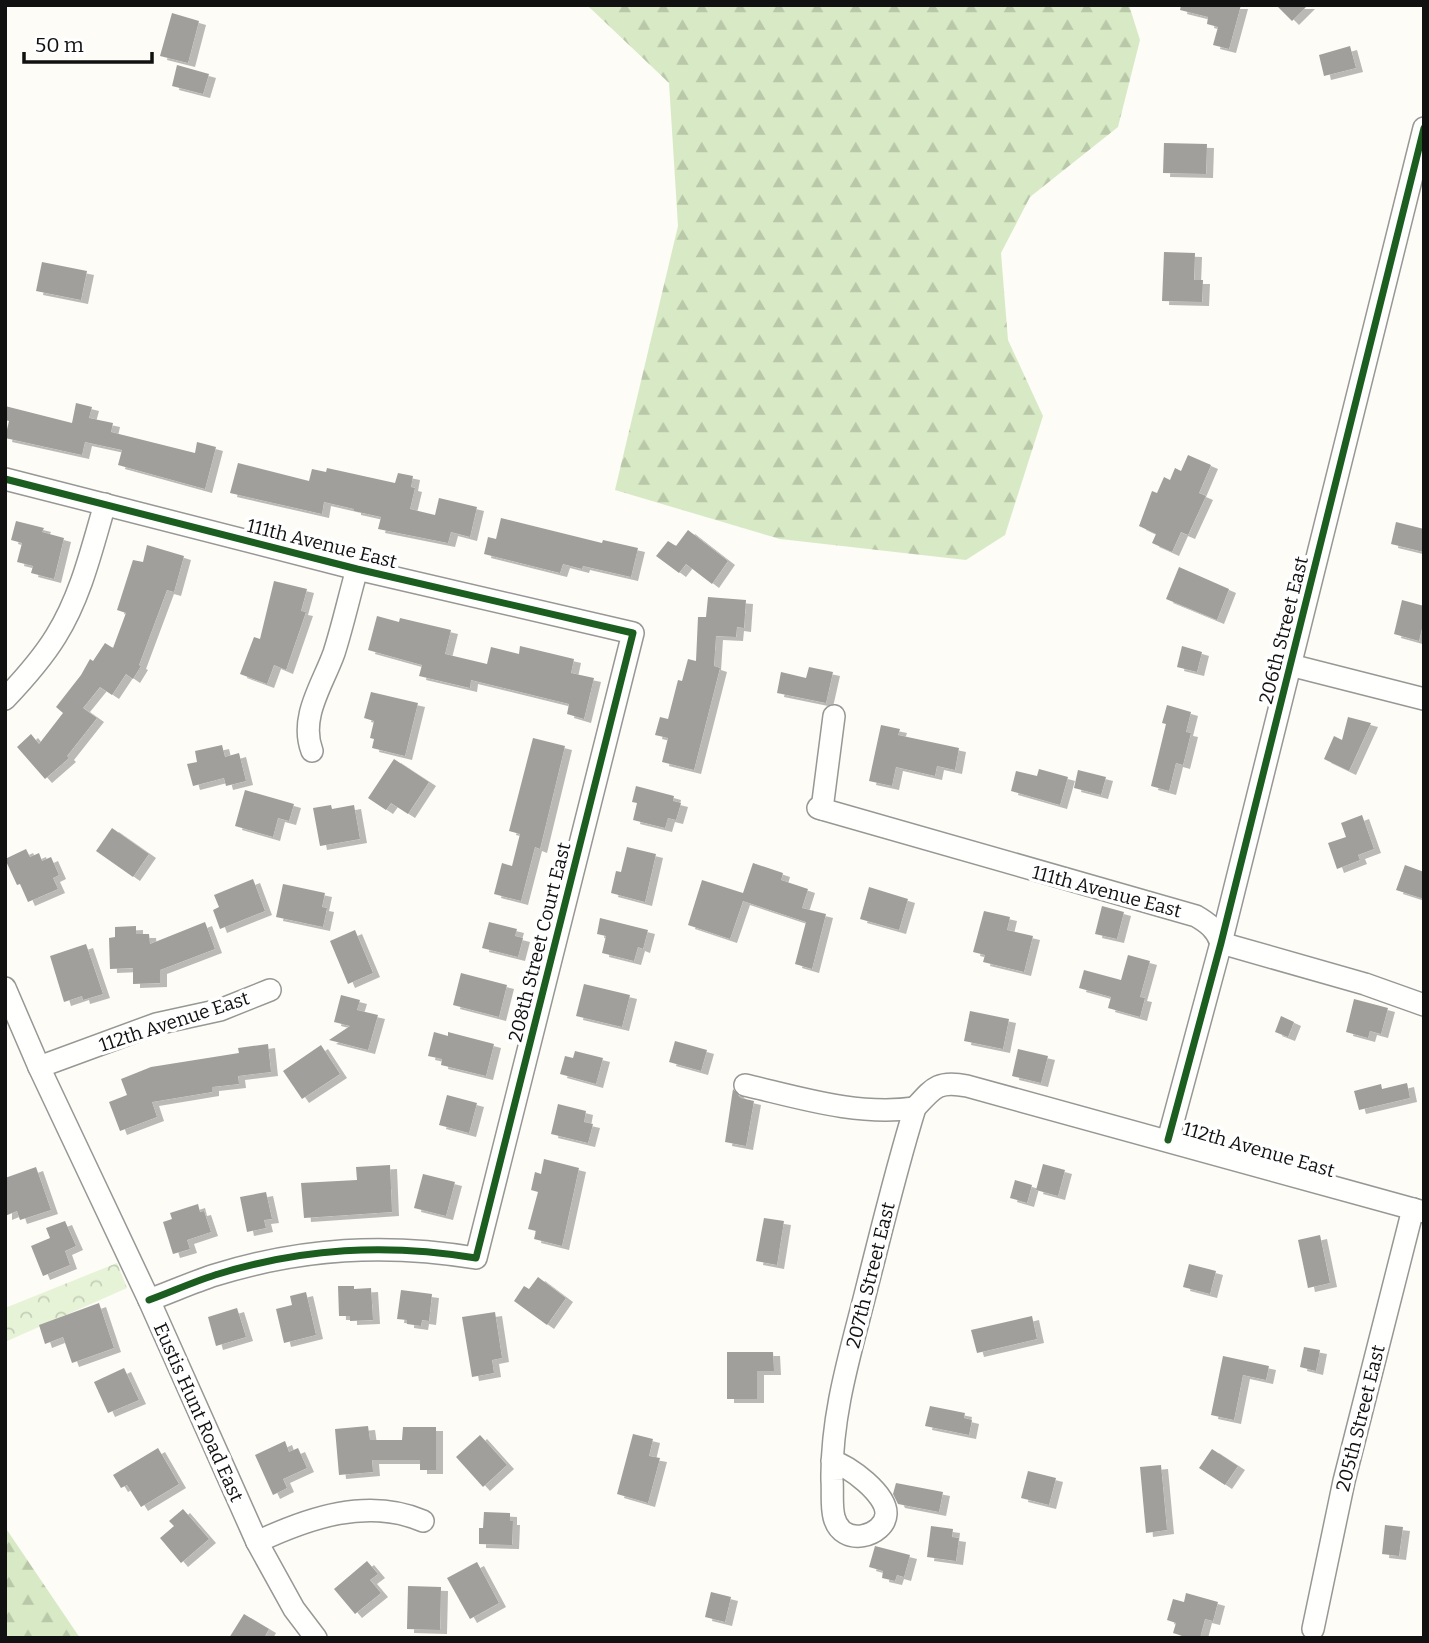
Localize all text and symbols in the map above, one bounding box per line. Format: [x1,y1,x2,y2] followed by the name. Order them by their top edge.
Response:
[24,21,152,65] scale bar
[35,32,84,58] text: 50 m
[244,514,399,573] street label: 111th Avenue East
[1254,554,1313,706] street label: 206th Street East
[504,840,575,1044] street label: 208th Street Court East
[1030,860,1184,923] street label: 111th Avenue East
[96,986,252,1057] street label: 112th Avenue East
[1180,1117,1337,1182] street label: 112th Avenue East
[841,1200,900,1350] street label: 207th Street East
[149,1319,248,1505] street label: Eustis Hunt Road East
[1331,1342,1390,1494] street label: 205th Street East

